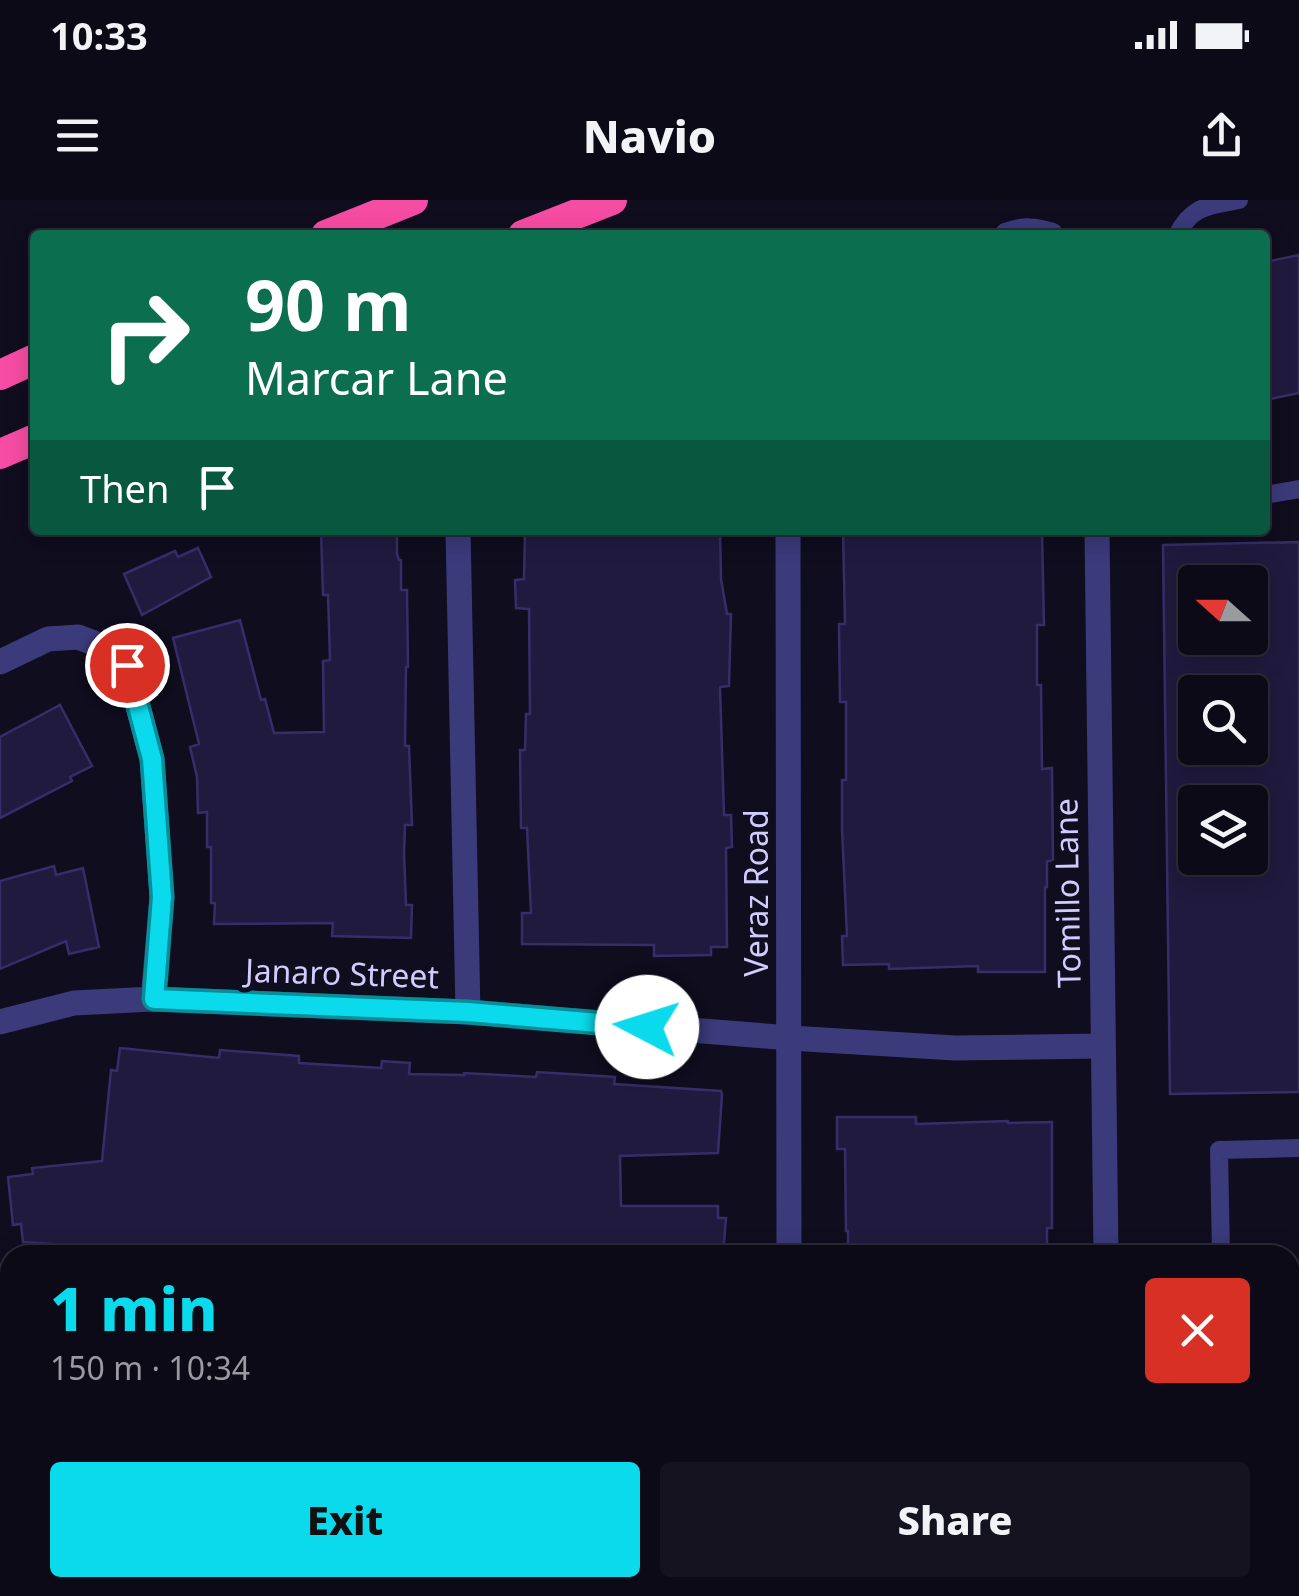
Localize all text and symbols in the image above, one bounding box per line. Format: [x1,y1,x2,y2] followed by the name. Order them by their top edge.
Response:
[50,9,148,61] text: 10:33
[583,105,716,166] text: Navio
[50,108,105,163] icon: menu
[1194,108,1249,163] icon: share
[245,256,412,352] text: 90 m
[80,270,210,400] icon: right
[245,347,508,408] text: Marcar Lane
[190,460,245,515] icon: arrive
[80,462,170,514] text: Then
[1178,565,1268,655] north arrow
[1178,565,1268,875] map controls
[85,623,170,708] pin
[100,638,155,693] icon: arrive
[1178,675,1268,765] button: search
[1178,785,1268,875] button: layers
[1043,798,1090,988] street label: Tomillo Lane
[734,809,777,977] street label: Veraz Road
[241,948,440,997] street label: Janaro Street
[595,975,699,1079] position arrow
[50,1267,218,1349] text: 1 min
[1145,1278,1250,1383] button: close
[50,1346,250,1389] text: 150 m · 10:34
[50,1462,640,1577] button: Exit
[660,1462,1250,1577] button: Share

